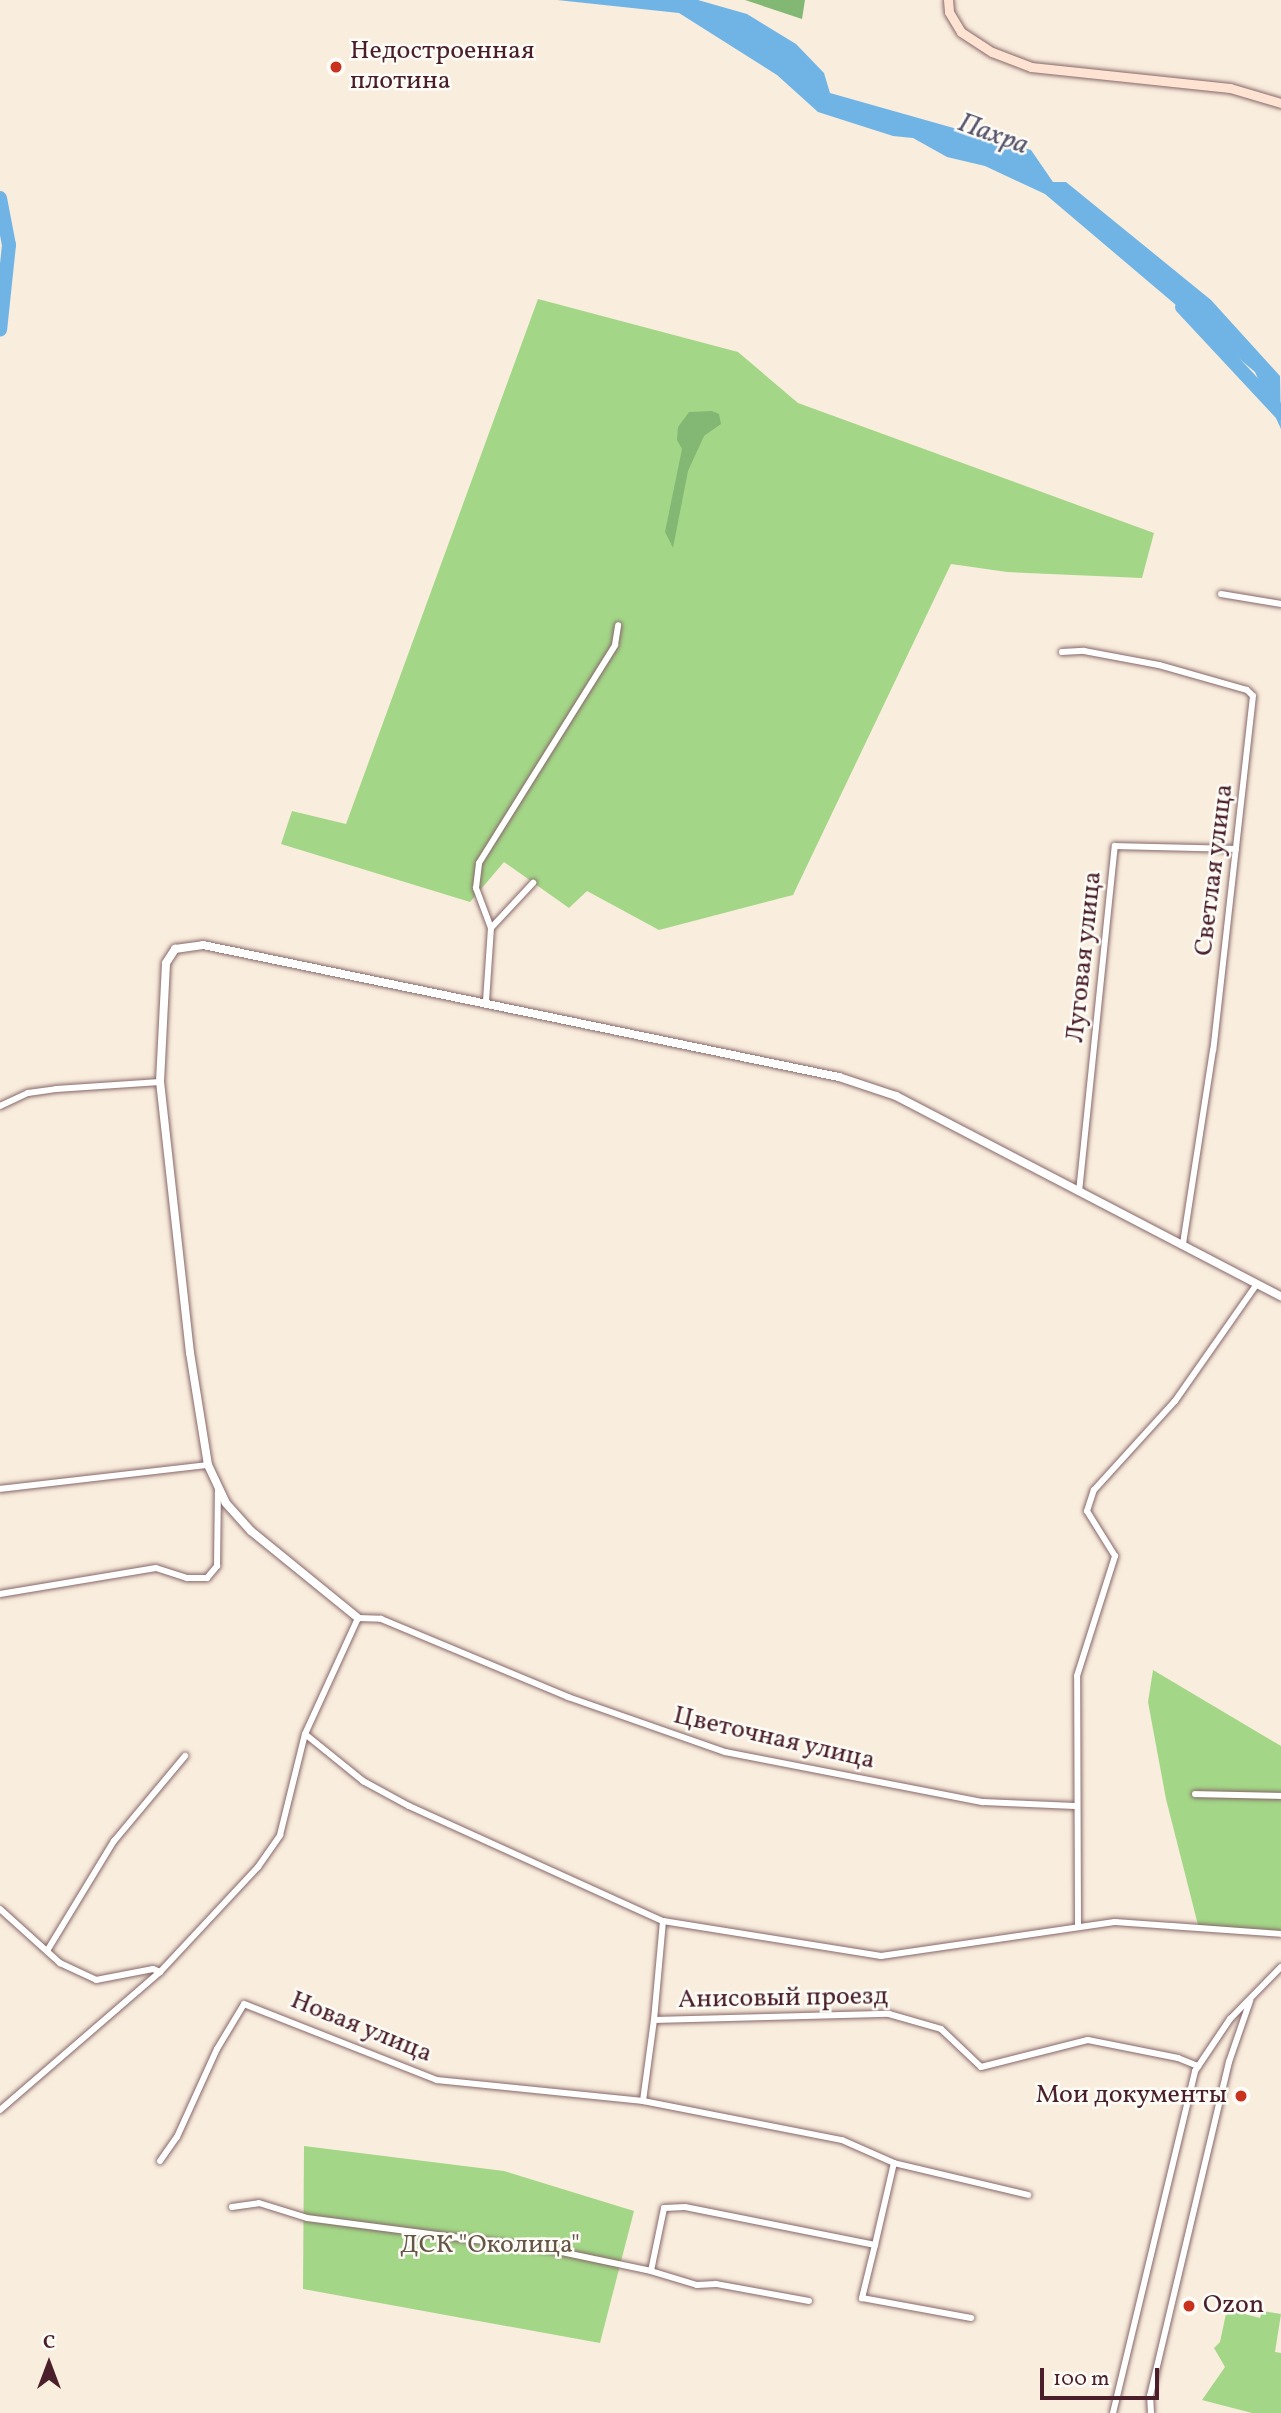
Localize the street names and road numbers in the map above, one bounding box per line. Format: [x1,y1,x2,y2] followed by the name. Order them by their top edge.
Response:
[1189,782,1241,958] street label: Светлая улица
[1060,869,1110,1045] street label: Луговая улица
[670,1701,878,1777] street label: Цветочная улица
[678,1982,888,2016] street label: Анисовый проезд
[285,1985,437,2071] street label: Новая улица

